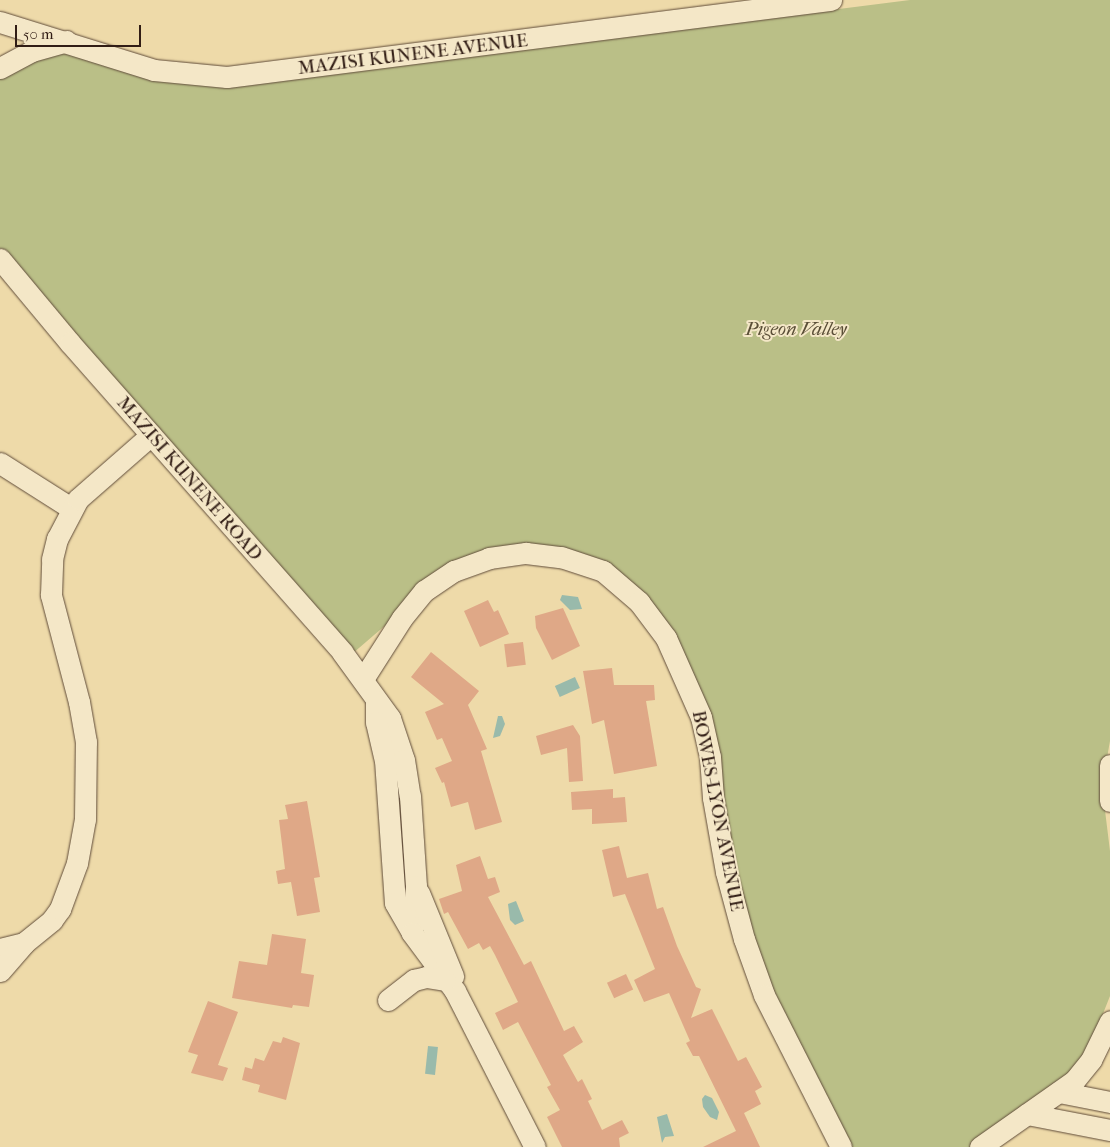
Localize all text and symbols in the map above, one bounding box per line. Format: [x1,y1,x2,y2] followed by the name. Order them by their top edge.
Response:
[18,15,144,47] scale bar
[23,25,53,43] text: 50 m
[297,30,529,80] street label: MAZISI KUNENE AVENUE
[745,319,847,341] park label: Pigeon Valley
[111,392,267,566] street label: MAZISI KUNENE ROAD
[686,709,748,913] street label: BOWES-LYON AVENUE

